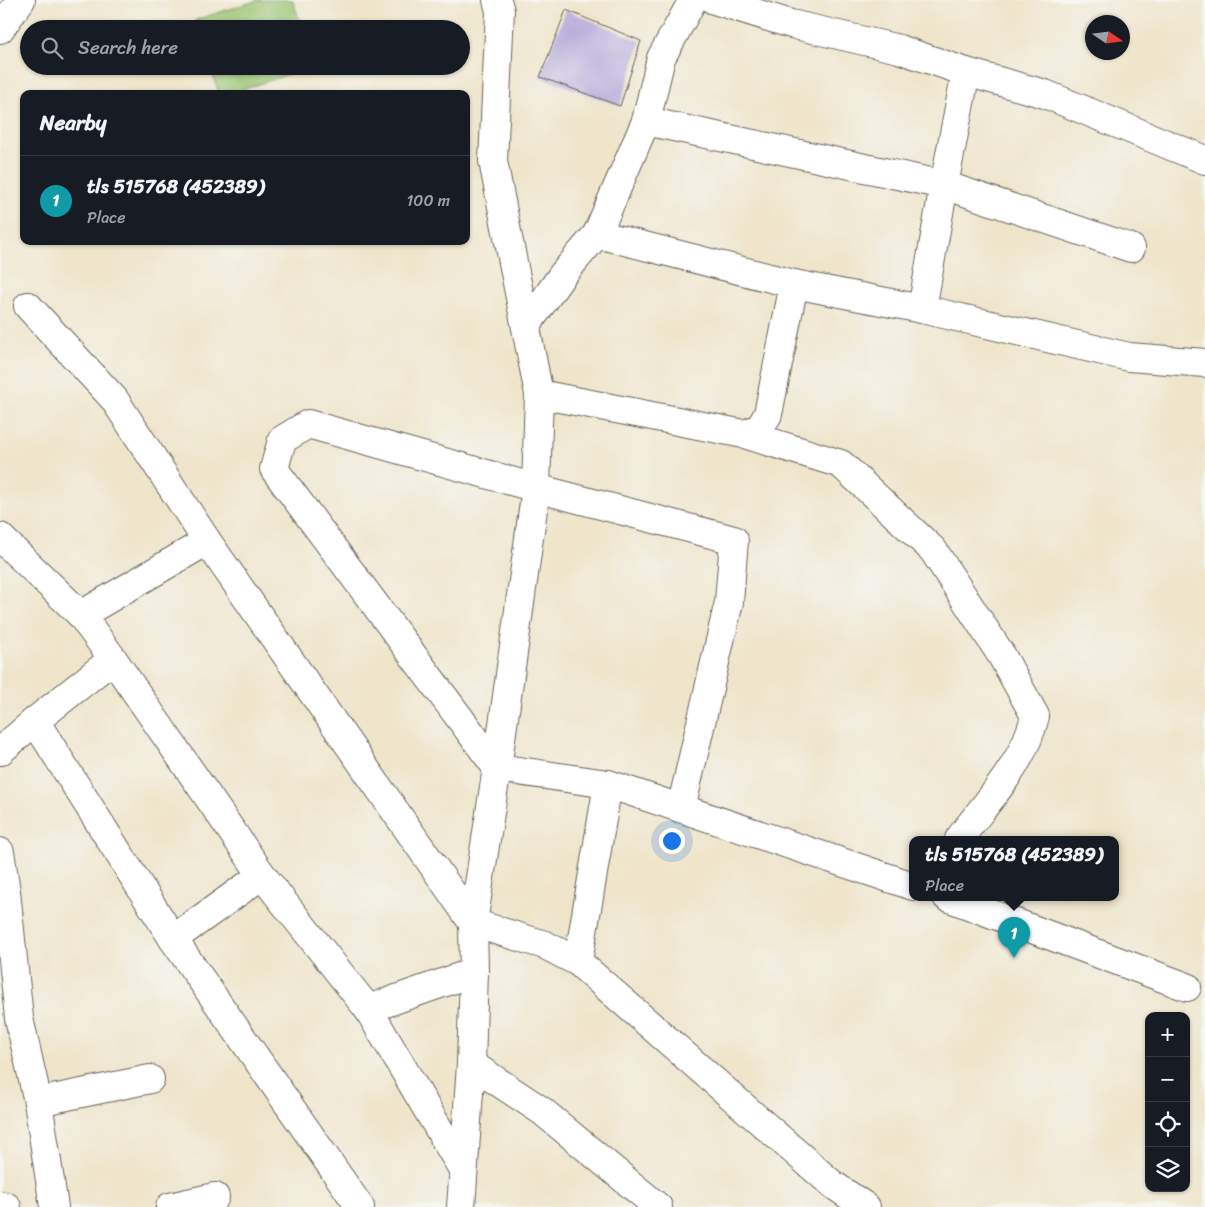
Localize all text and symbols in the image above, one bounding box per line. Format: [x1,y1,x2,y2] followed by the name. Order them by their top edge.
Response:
[1085,15,1130,60] north arrow
[20,20,470,75] search box
[78,31,178,64] text: Search here
[38,34,66,62] icon: search
[40,104,106,142] text: Nearby
[87,170,264,203] text: tls 515768 (452389)
[53,186,59,215] text: 1
[406,186,450,215] text: 100 m
[87,203,126,232] text: Place
[659,828,685,854] your location
[909,836,1119,901] popup
[925,838,1103,871] text: tls 515768 (452389)
[925,871,964,900] text: Place
[998,917,1030,958] pin: 1
[1145,1012,1190,1192] map controls
[1145,1012,1190,1057] button: +
[1145,1057,1190,1102] button: −
[1145,1102,1190,1147] button: locate
[1145,1147,1190,1192] button: layers

